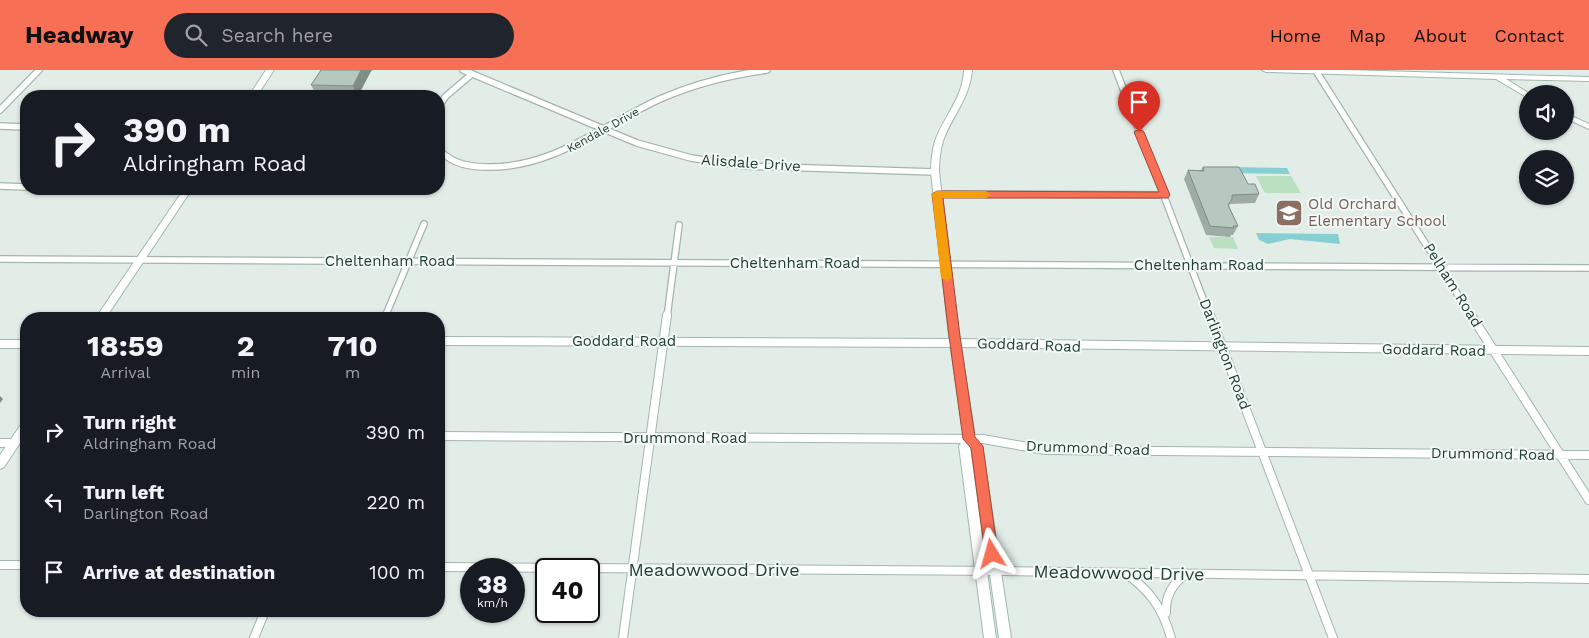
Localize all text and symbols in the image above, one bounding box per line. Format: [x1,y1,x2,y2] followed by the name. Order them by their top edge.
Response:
[164,13,514,58] search box
[25,21,134,49] text: Headway
[182,21,210,49] icon: search
[222,24,333,47] text: Search here
[1270,25,1321,46] text: Home
[1349,25,1386,46] text: Map
[1414,25,1466,46] text: About
[1494,25,1564,46] text: Contact
[1118,81,1160,132] pin
[1519,85,1574,205] map controls
[1519,85,1574,140] button: sound
[1125,88,1153,116] icon: arrive
[564,104,642,156] street label: Kendale Drive
[123,109,231,151] text: 390 m
[40,110,105,175] icon: right
[1519,150,1574,205] button: layers
[123,151,306,176] text: Aldringham Road
[701,151,801,175] street label: Alisdale Drive
[1308,195,1447,230] place label: Old Orchard Elementary School
[1274,198,1304,228] school or university icon: Old Orchard Elementary School
[1420,239,1486,331] street label: Pelham Road
[325,252,455,270] street label: Cheltenham Road
[730,254,860,272] street label: Cheltenham Road
[1134,256,1264,274] street label: Cheltenham Road
[1196,296,1254,412] street label: Darlington Road
[87,328,164,363] text: 18:59
[237,328,255,363] text: 2
[327,328,378,363] text: 710
[572,332,676,350] street label: Goddard Road
[977,334,1081,356] street label: Goddard Road
[1382,340,1486,360] street label: Goddard Road
[100,363,150,382] text: Arrival
[231,363,260,382] text: min
[345,363,360,382] text: m
[83,411,176,434] text: Turn right
[40,418,68,446] icon: right
[366,421,425,444] text: 390 m
[623,429,747,447] street label: Drummond Road
[83,434,216,453] text: Aldringham Road
[1026,437,1150,459] street label: Drummond Road
[1431,444,1555,464] street label: Drummond Road
[83,481,164,504] text: Turn left
[40,488,68,516] icon: left
[366,491,425,514] text: 220 m
[83,504,208,523] text: Darlington Road
[965,527,1017,579] position arrow
[40,558,68,586] icon: arrive
[535,558,600,623] speed limit sign: 40
[628,559,800,580] street label: Meadowwood Drive
[83,561,275,584] text: Arrive at destination
[369,561,425,584] text: 100 m
[1033,561,1205,584] street label: Meadowwood Drive
[477,570,508,599] text: 38
[477,596,508,610] text: km/h

